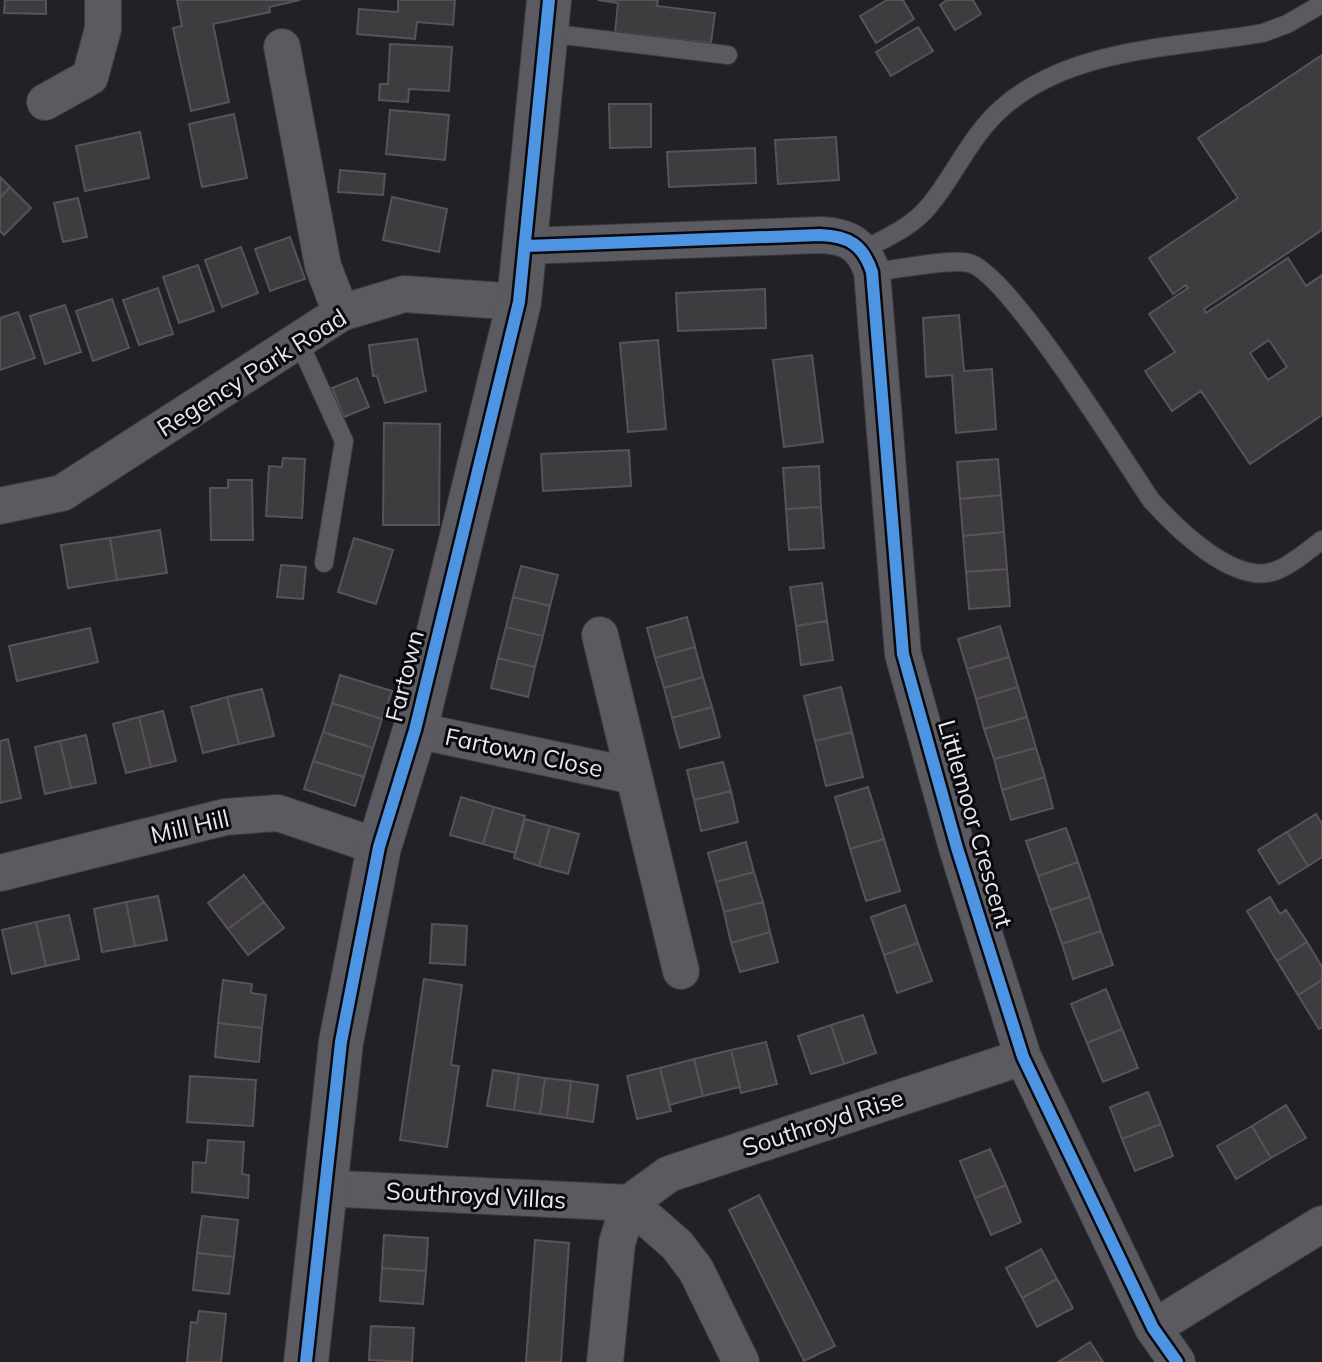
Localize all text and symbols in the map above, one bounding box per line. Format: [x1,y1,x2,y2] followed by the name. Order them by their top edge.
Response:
[151,302,352,443] street label: Regency Park Road
[378,627,430,725] street label: Fartown
[932,716,1020,931] street label: Littlemoor Crescent
[443,721,606,783] street label: Fartown Close
[148,802,232,850] street label: Mill Hill
[738,1082,907,1162] street label: Southroyd Rise
[385,1175,567,1215] street label: Southroyd Villas

